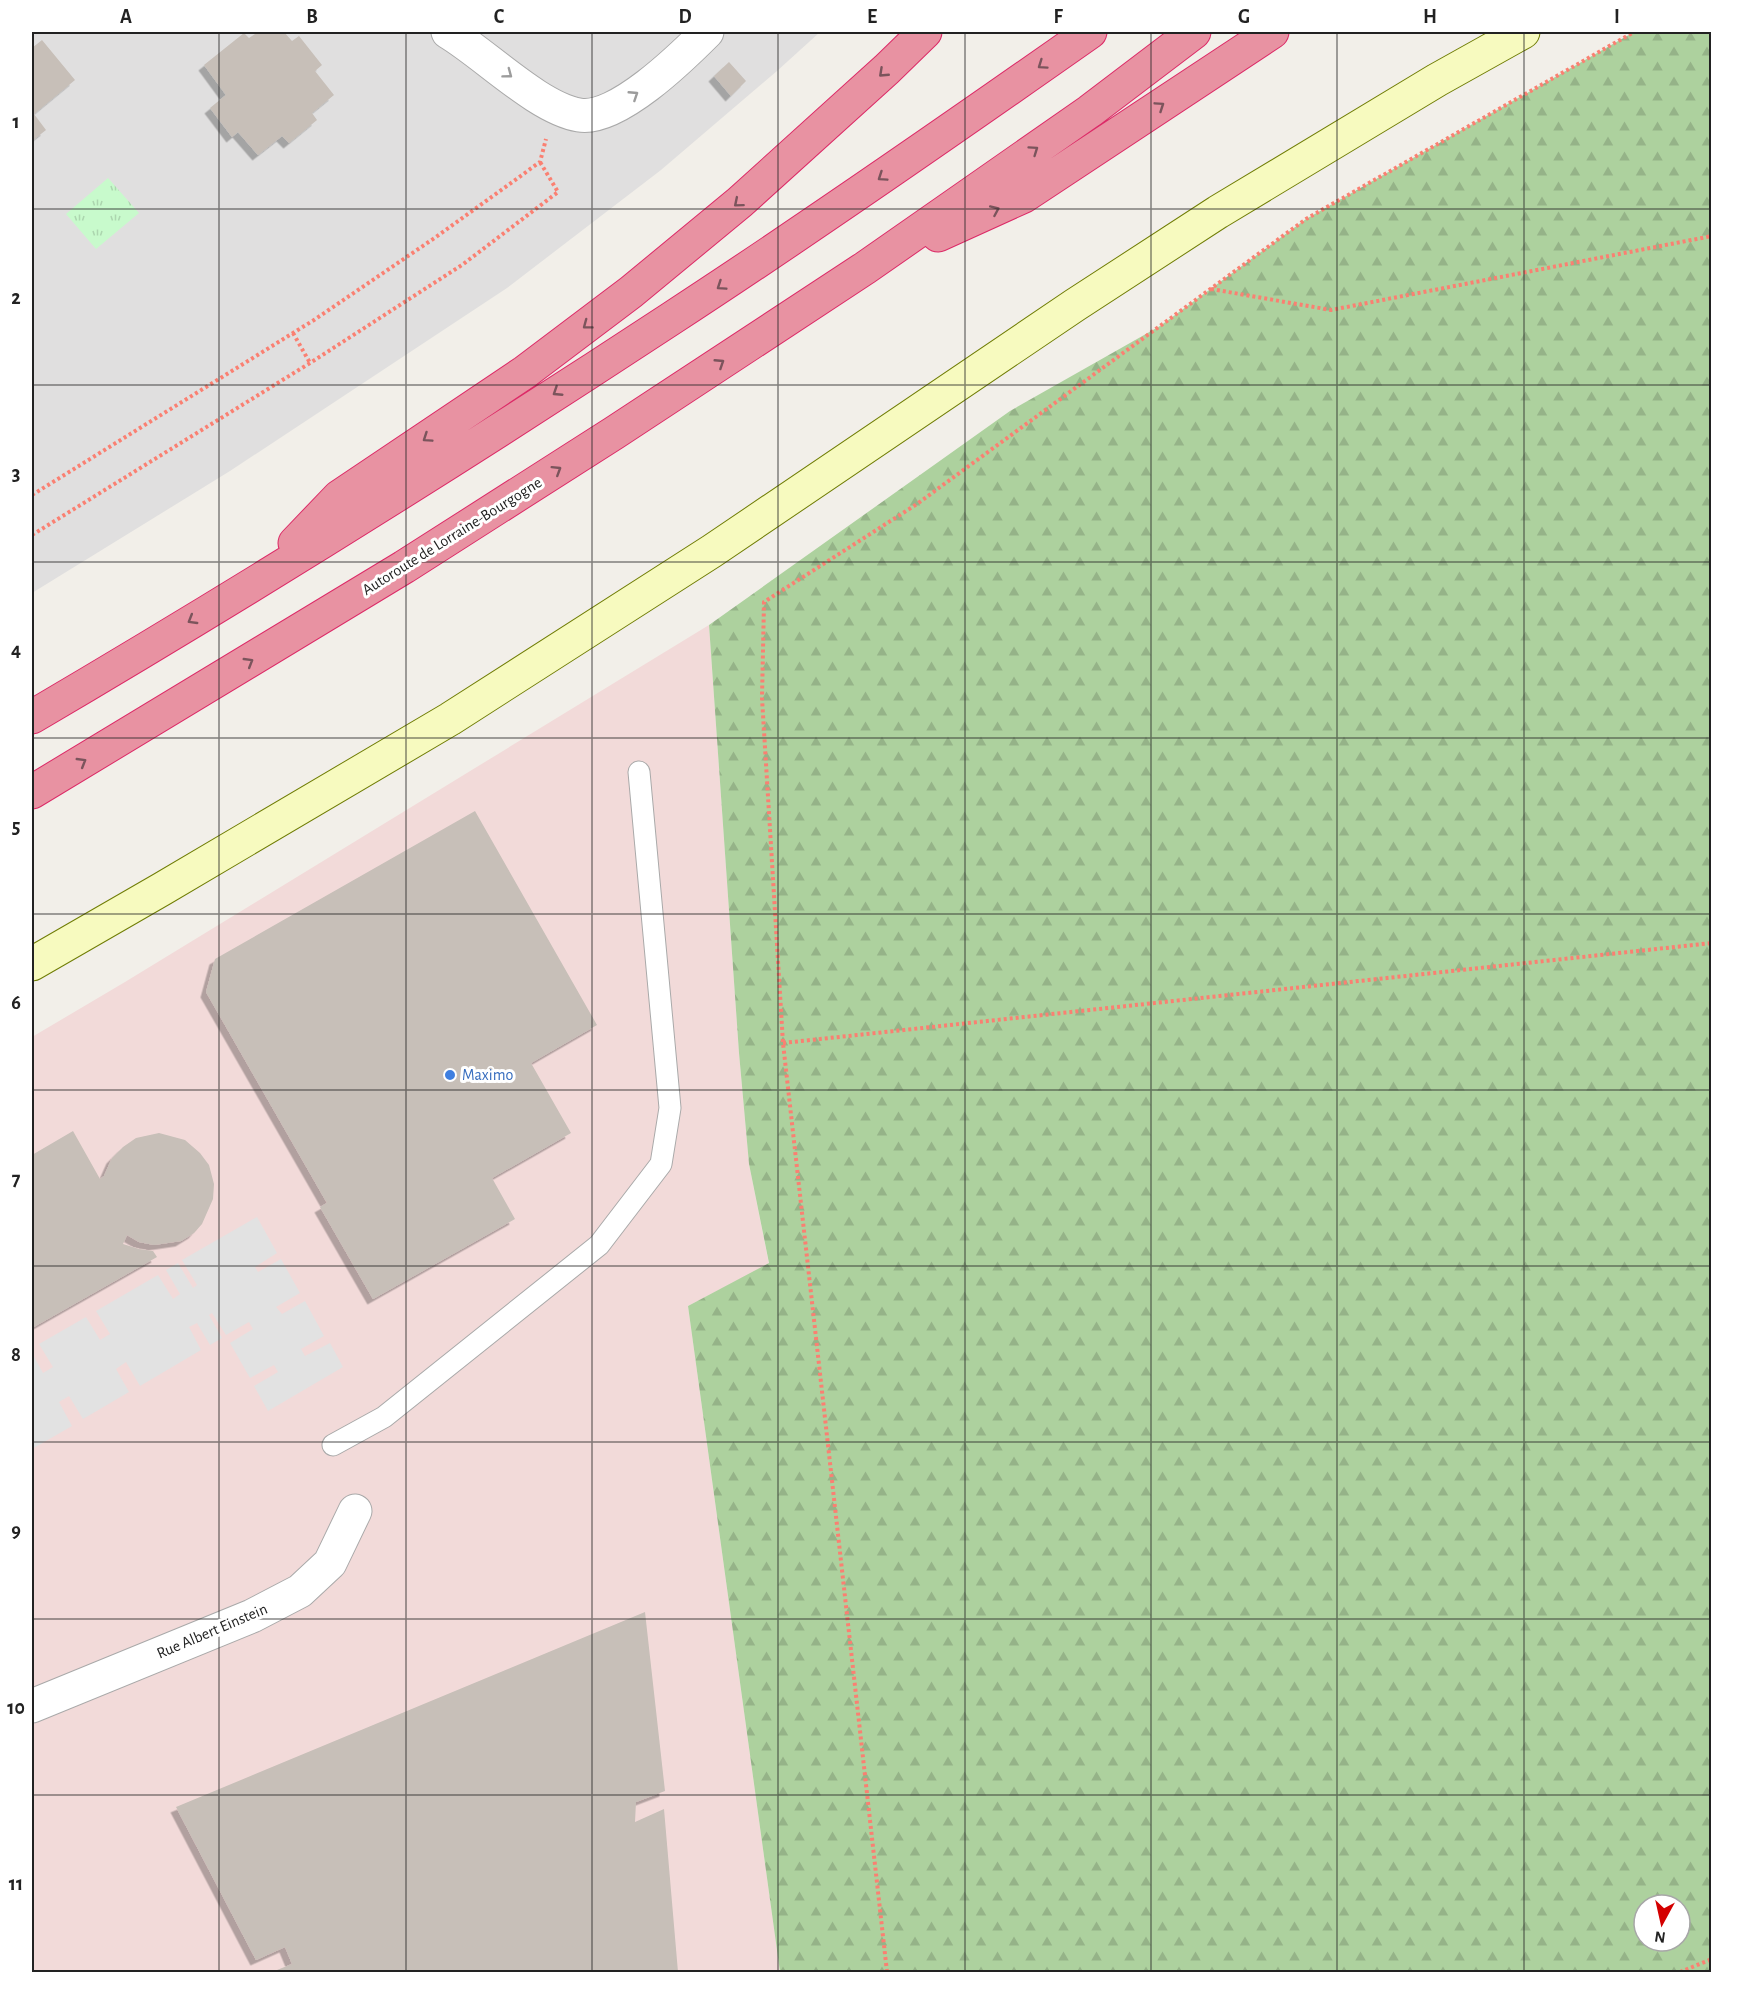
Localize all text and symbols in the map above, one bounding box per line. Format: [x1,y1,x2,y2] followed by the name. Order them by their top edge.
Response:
[120,7,132,27] text: A
[306,7,318,27] text: B
[494,7,505,27] text: C
[678,7,692,27] text: D
[867,7,877,27] text: E
[1053,7,1063,27] text: F
[1238,7,1250,27] text: G
[1423,7,1437,27] text: H
[1614,7,1620,27] text: I
[1038,58,1049,69] one-way arrow
[879,65,890,76] one-way arrow
[501,67,512,78] one-way arrow
[627,91,638,102] one-way arrow
[1153,102,1164,113] one-way arrow
[12,112,20,132] text: 1
[1027,146,1038,157] one-way arrow
[878,170,889,181] one-way arrow
[734,196,745,207] one-way arrow
[988,205,999,217] one-way arrow
[716,279,727,290] one-way arrow
[11,288,21,308] text: 2
[582,318,593,329] one-way arrow
[714,359,724,371] one-way arrow
[553,385,564,396] one-way arrow
[423,431,434,442] one-way arrow
[12,464,20,484] text: 3
[551,465,561,477] one-way arrow
[359,474,545,598] street label: Autoroute de Lorraine-Bourgogne
[188,613,198,624] one-way arrow
[11,640,21,660] text: 4
[243,657,253,669] one-way arrow
[76,758,86,770] one-way arrow
[12,817,20,837] text: 5
[11,993,21,1013] text: 6
[462,1067,513,1083] place label: Maximo
[443,1068,457,1082] marker: Maximo
[12,1169,21,1189] text: 7
[11,1345,21,1365] text: 8
[11,1521,21,1541] text: 9
[154,1600,270,1662] street label: Rue Albert Einstein
[7,1698,25,1718] text: 10
[9,1874,23,1894] text: 11
[1632,1893,1692,1953] north arrow
[1653,1928,1667,1946] text: N

